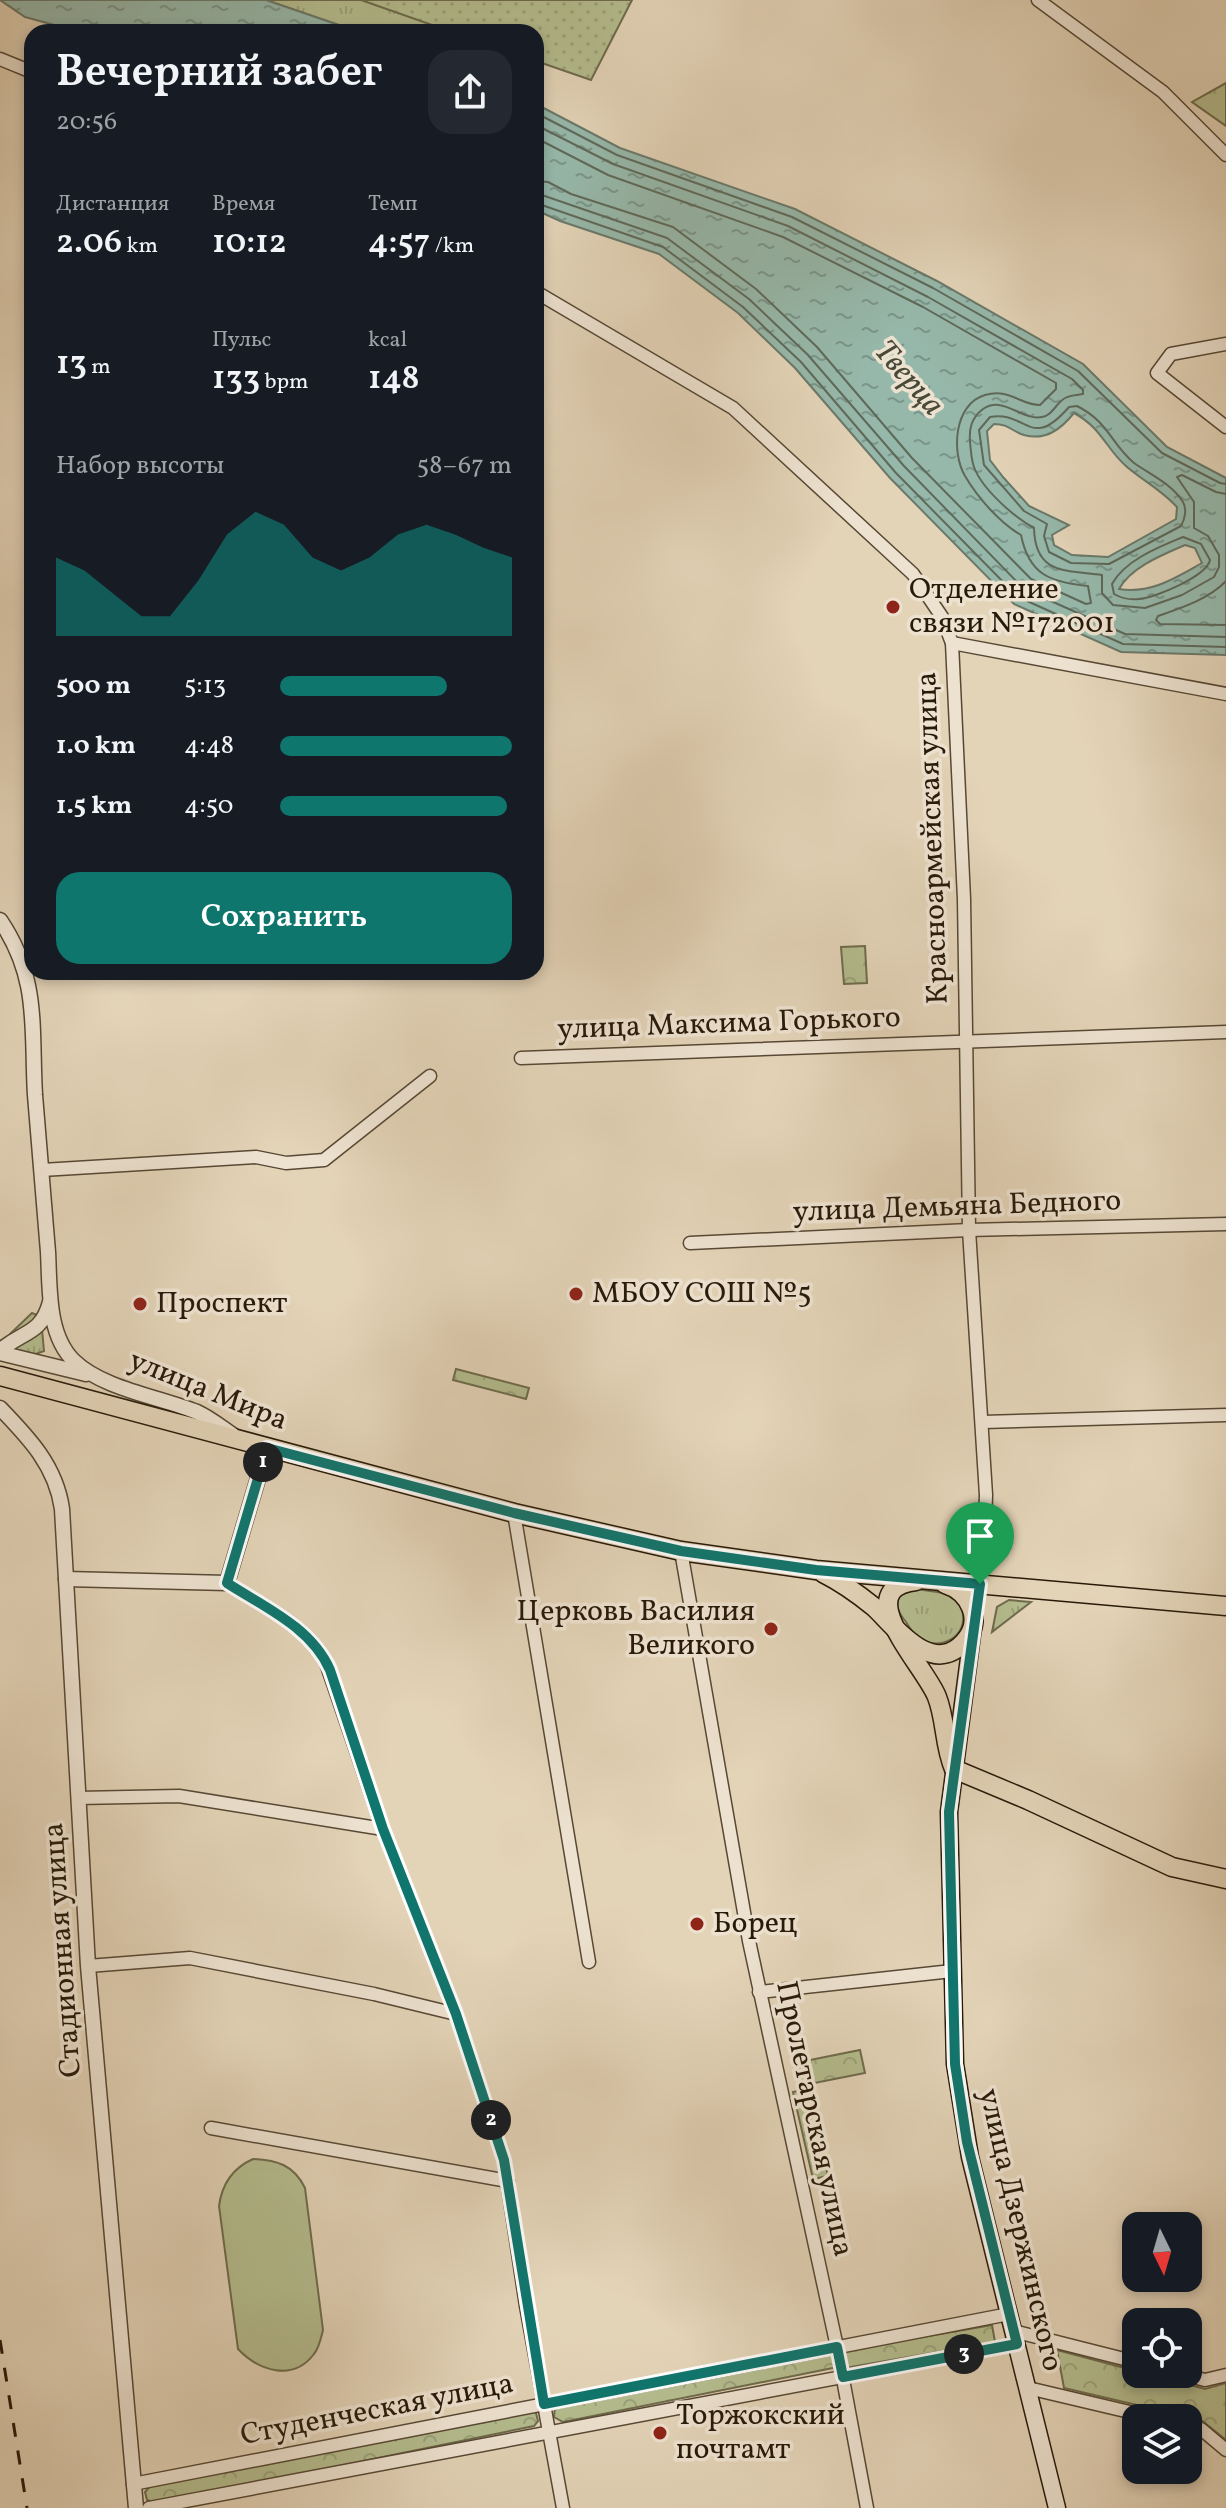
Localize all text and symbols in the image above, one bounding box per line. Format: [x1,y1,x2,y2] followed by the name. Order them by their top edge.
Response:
[56,43,383,104] text: Вечерний забег
[428,50,512,134] button: share
[56,104,117,140] text: 20:56
[56,189,169,220] text: Дистанция
[212,189,275,220] text: Время
[368,189,418,220] text: Темп
[56,220,122,267] text: 2.06
[212,220,287,267] text: 10:12
[368,220,430,267] text: 4:57
[122,231,158,262] text: km
[430,231,474,262] text: /km
[212,325,271,356] text: Пульс
[368,325,407,356] text: kcal
[863,332,953,426] water label: Тверца
[56,341,87,388] text: 13
[87,352,111,383] text: m
[212,356,260,403] text: 133
[368,356,420,403] text: 148
[260,367,309,398] text: bpm
[56,448,224,484] text: Набор высоты
[417,448,512,484] text: 58–67 m
[909,569,1115,645] place label: Отделение связи №172001
[884,598,902,616] marker: Отделение связи №172001
[56,668,131,704] text: 500 m
[184,668,226,704] text: 5:13
[906,671,960,1005] street label: Красноармейская улица
[56,728,136,764] text: 1.0 km
[184,728,234,764] text: 4:48
[56,788,132,824] text: 1.5 km
[184,788,233,824] text: 4:50
[56,872,512,964] button: Сохранить
[556,997,902,1051] street label: улица Максима Горького
[792,1180,1122,1234] street label: улица Демьяна Бедного
[592,1273,812,1315] place label: МБОУ СОШ №5
[156,1283,288,1325] place label: Проспект
[567,1285,585,1303] marker: МБОУ СОШ №5
[131,1295,149,1313] marker: Проспект
[122,1340,294,1442] street label: улица Мира
[243,1442,283,1482] pin: 1
[259,1446,267,1477] text: 1
[946,1502,1014,1584] pin
[958,1514,1002,1558] icon: arrive
[516,1591,755,1667] place label: Церковь Василия Великого
[762,1620,780,1638] marker: Церковь Василия Великого
[33,1821,93,2079] street label: Стадионная улица
[713,1903,798,1945] place label: Борец
[688,1915,706,1933] marker: Борец
[764,1977,864,2261] street label: Пролетарская улица
[967,2084,1073,2376] street label: улица Дзержинского
[471,2100,511,2140] pin: 2
[485,2104,497,2135] text: 2
[1122,2212,1202,2292] north arrow
[1122,2212,1202,2484] map controls
[1122,2308,1202,2388] button: locate
[944,2334,984,2374] pin: 3
[958,2338,970,2369] text: 3
[237,2363,517,2457] street label: Студенческая улица
[676,2395,845,2471] place label: Торжокский почтамт
[1122,2404,1202,2484] button: layers
[651,2424,669,2442] marker: Торжокский почтамт

